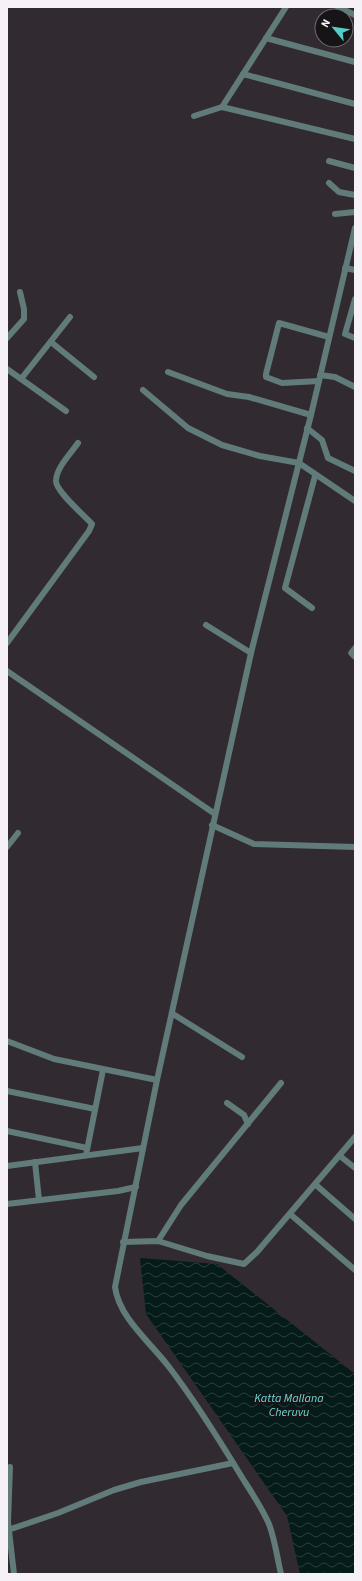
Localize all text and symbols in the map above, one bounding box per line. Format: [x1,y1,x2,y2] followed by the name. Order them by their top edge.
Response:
[314,8,354,48] north arrow
[317,17,334,30] text: N
[254,1390,324,1421] water label: Katta Mallana Cheruvu

